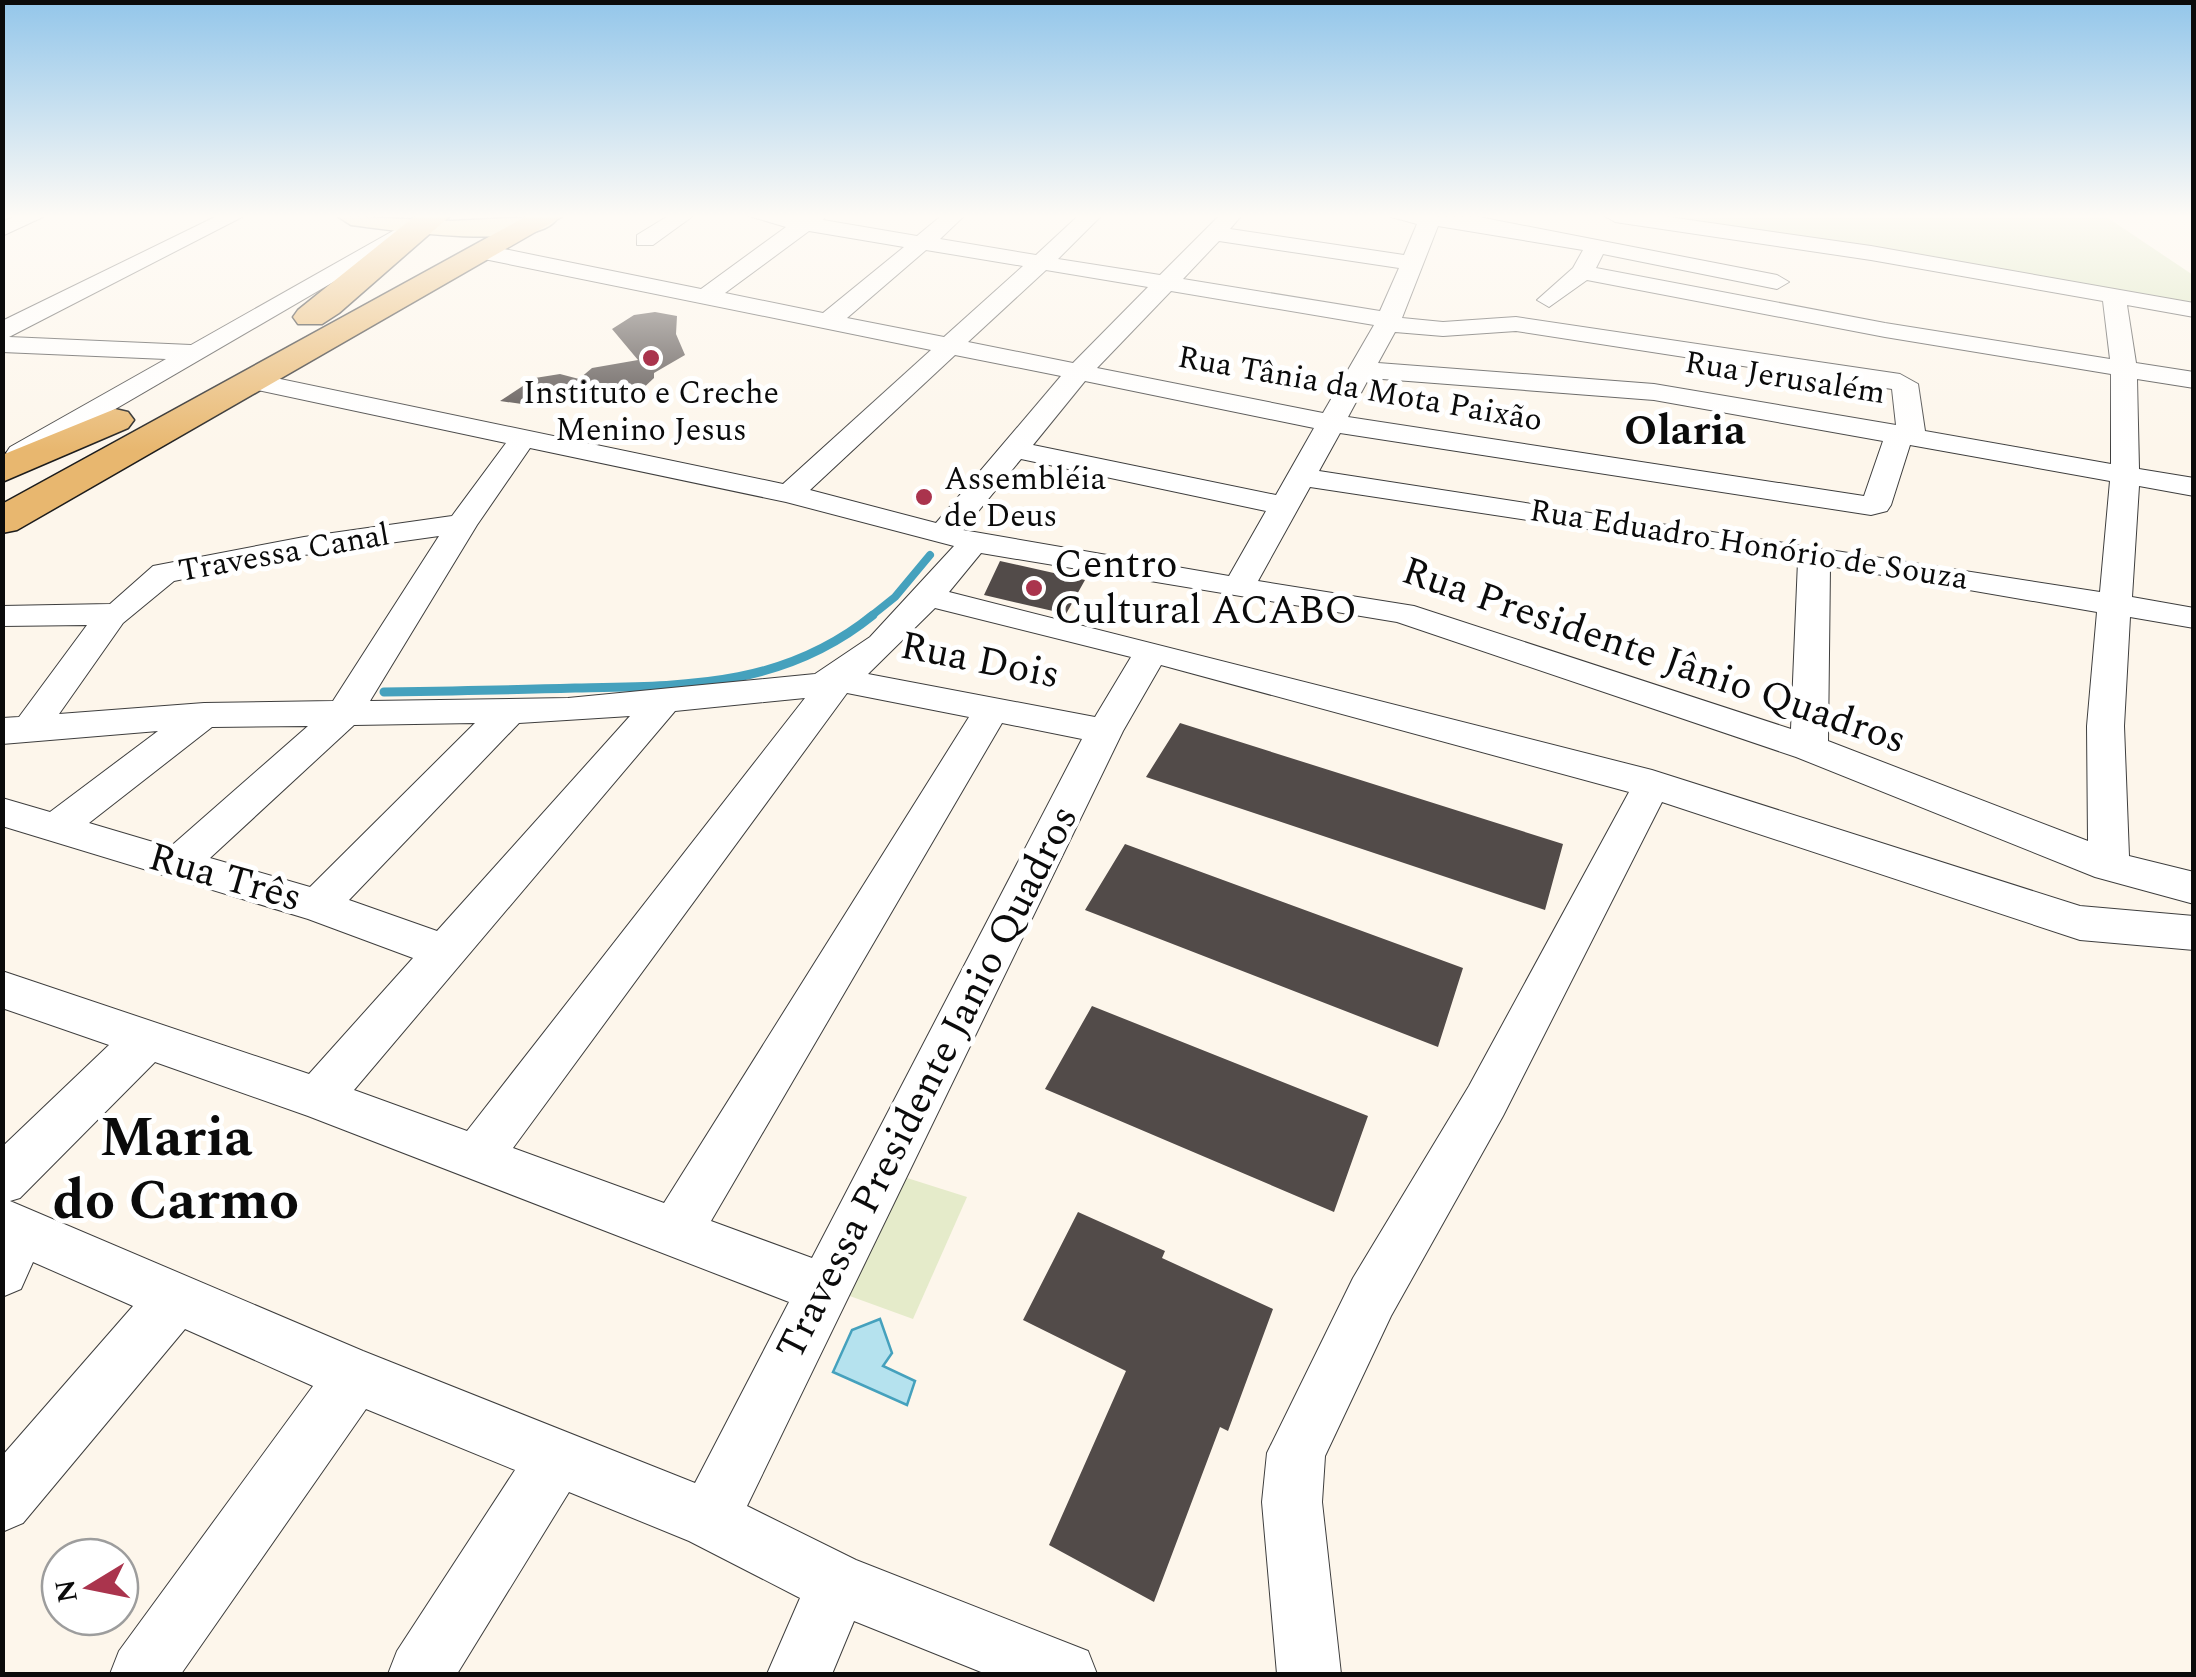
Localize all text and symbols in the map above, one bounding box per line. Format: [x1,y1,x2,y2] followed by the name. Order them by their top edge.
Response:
[1174,333,1546,445] street label: Rua Tânia da Mota Paixão
[1681,338,1889,418] street label: Rua Jerusalém
[640,347,662,369] marker: Instituto e Creche Menino Jesus
[523,369,779,455] place label: Instituto e Creche Menino Jesus
[1624,400,1746,463] district label: Olaria
[944,455,1107,541] place label: Assembléia de Deus
[913,486,935,508] marker: Assembléia de Deus
[1526,486,1972,604] street label: Rua Eduadro Honório de Souza
[175,510,393,596] street label: Travessa Canal
[1054,535,1357,642] place label: Centro Cultural ACABO
[1394,541,1914,771] street label: Rua Presidente Jânio Quadros
[1023,577,1045,599] marker: Centro Cultural ACABO
[895,616,1065,706] street label: Rua Dois
[761,795,1095,1371] street label: Travessa Presidente Janio Quadros
[141,827,309,929] street label: Rua Três
[53,1097,299,1243] district label: Maria do Carmo
[40,1537,140,1637] north arrow
[44,1576,90,1606] text: N

